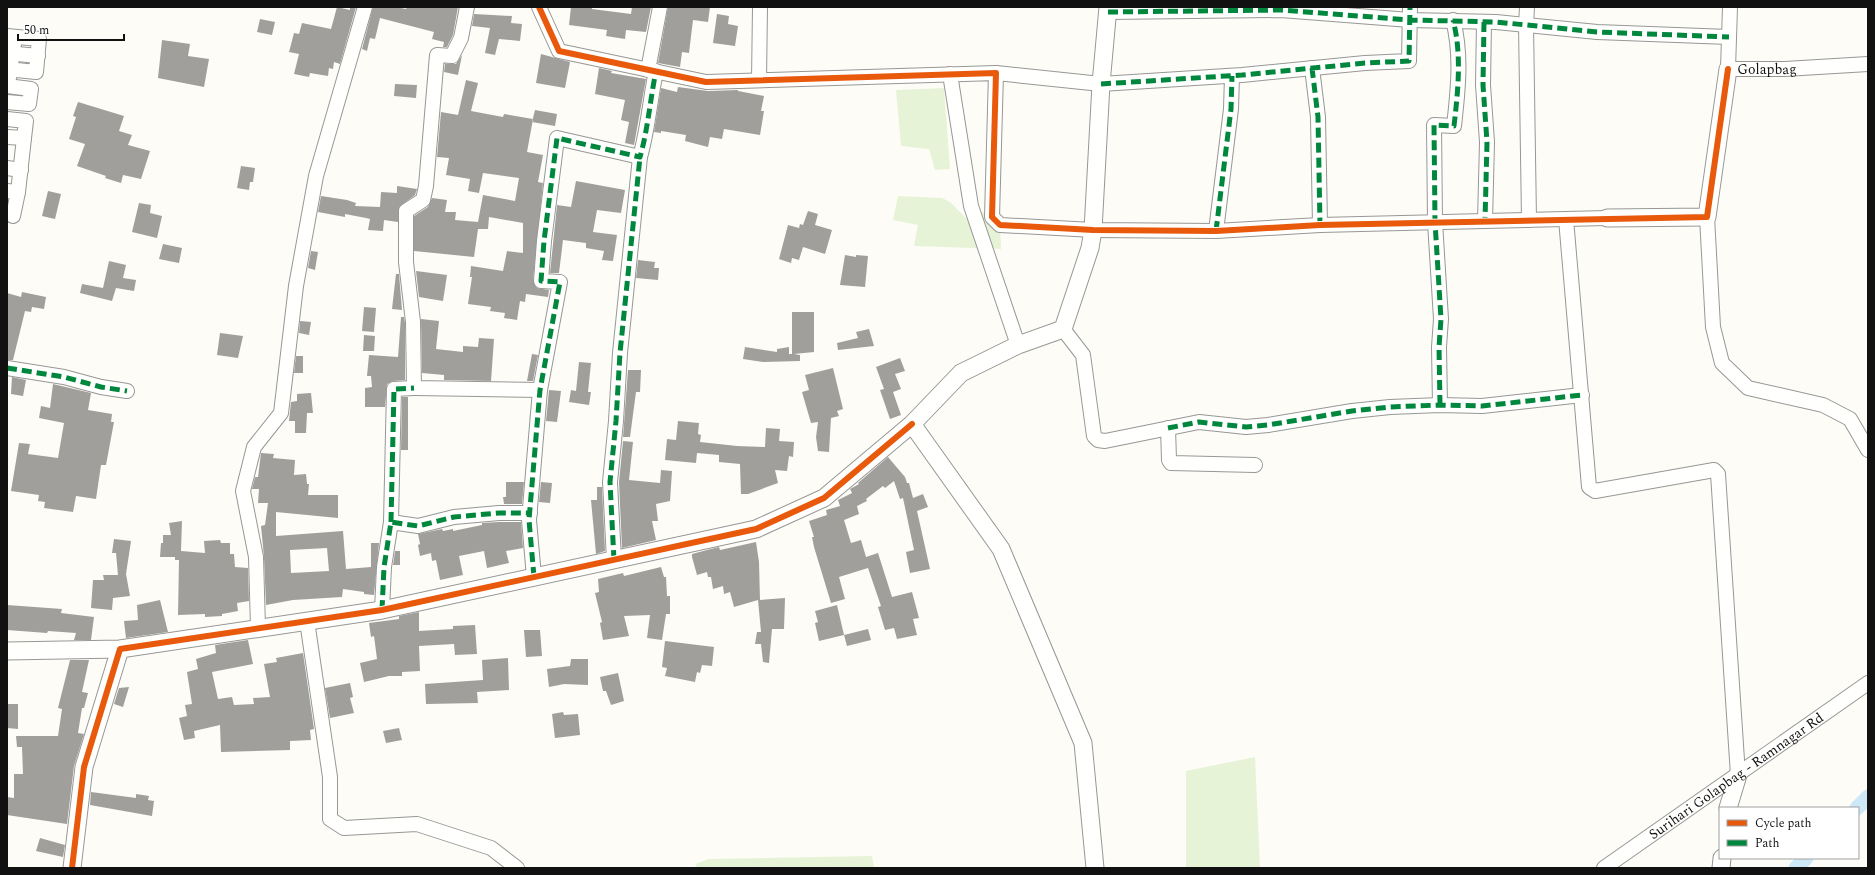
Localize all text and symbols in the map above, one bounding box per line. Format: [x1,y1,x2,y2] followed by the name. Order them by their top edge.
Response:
[18,16,124,42] scale bar
[24,21,49,40] text: 50 m
[1737,58,1797,80] street label: Golapbag
[1644,707,1828,845] street label: Surihari Golapbag - Ramnagar Rd
[1719,807,1859,859] legend
[1755,814,1812,833] text: Cycle path
[1755,834,1780,853] text: Path

